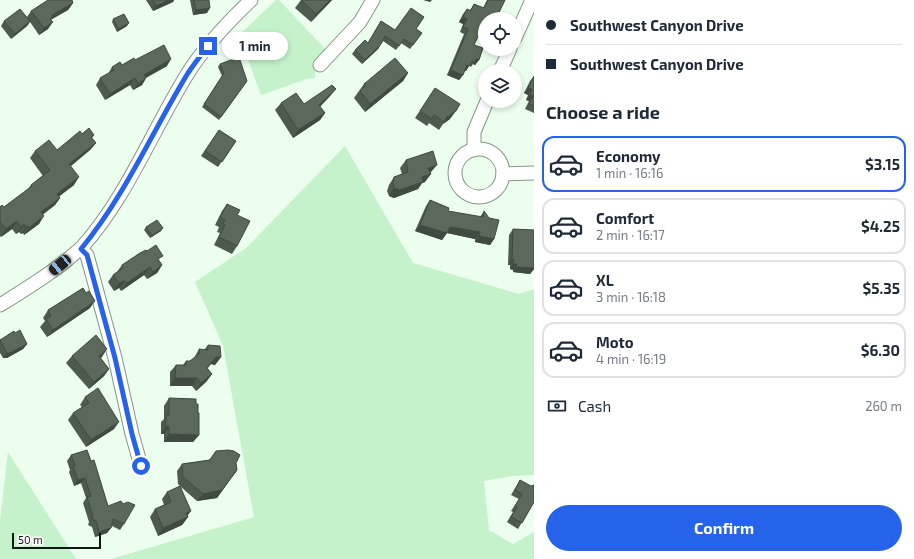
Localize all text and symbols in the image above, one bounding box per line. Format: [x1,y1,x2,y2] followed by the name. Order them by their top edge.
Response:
[478,12,522,108] map controls
[478,12,522,56] button: locate
[570,16,744,34] text: Southwest Canyon Drive
[222,32,288,60] callout: 1 min
[199,37,217,55] route end
[239,38,271,54] text: 1 min
[570,55,744,73] text: Southwest Canyon Drive
[478,64,522,108] button: layers
[546,101,660,123] text: Choose a ride
[548,146,584,182] icon: car
[596,147,661,165] text: Economy
[865,155,900,173] text: $3.15
[596,165,663,181] text: 1 min · 16:16
[548,208,584,244] icon: car
[596,209,654,227] text: Comfort
[861,217,900,235] text: $4.25
[596,227,665,243] text: 2 min · 16:17
[47,253,73,277] car
[548,270,584,306] icon: car
[596,271,614,289] text: XL
[863,279,900,297] text: $5.35
[596,289,666,305] text: 3 min · 16:18
[548,332,584,368] icon: car
[596,333,634,351] text: Moto
[861,341,900,359] text: $6.30
[596,351,666,367] text: 4 min · 16:19
[546,395,568,417] icon: cash
[578,397,611,415] text: Cash
[865,398,902,414] text: 260 m
[132,457,150,475] route start
[546,505,902,551] button: Confirm
[12,531,101,550] scale bar
[18,533,43,546] text: 50 m

